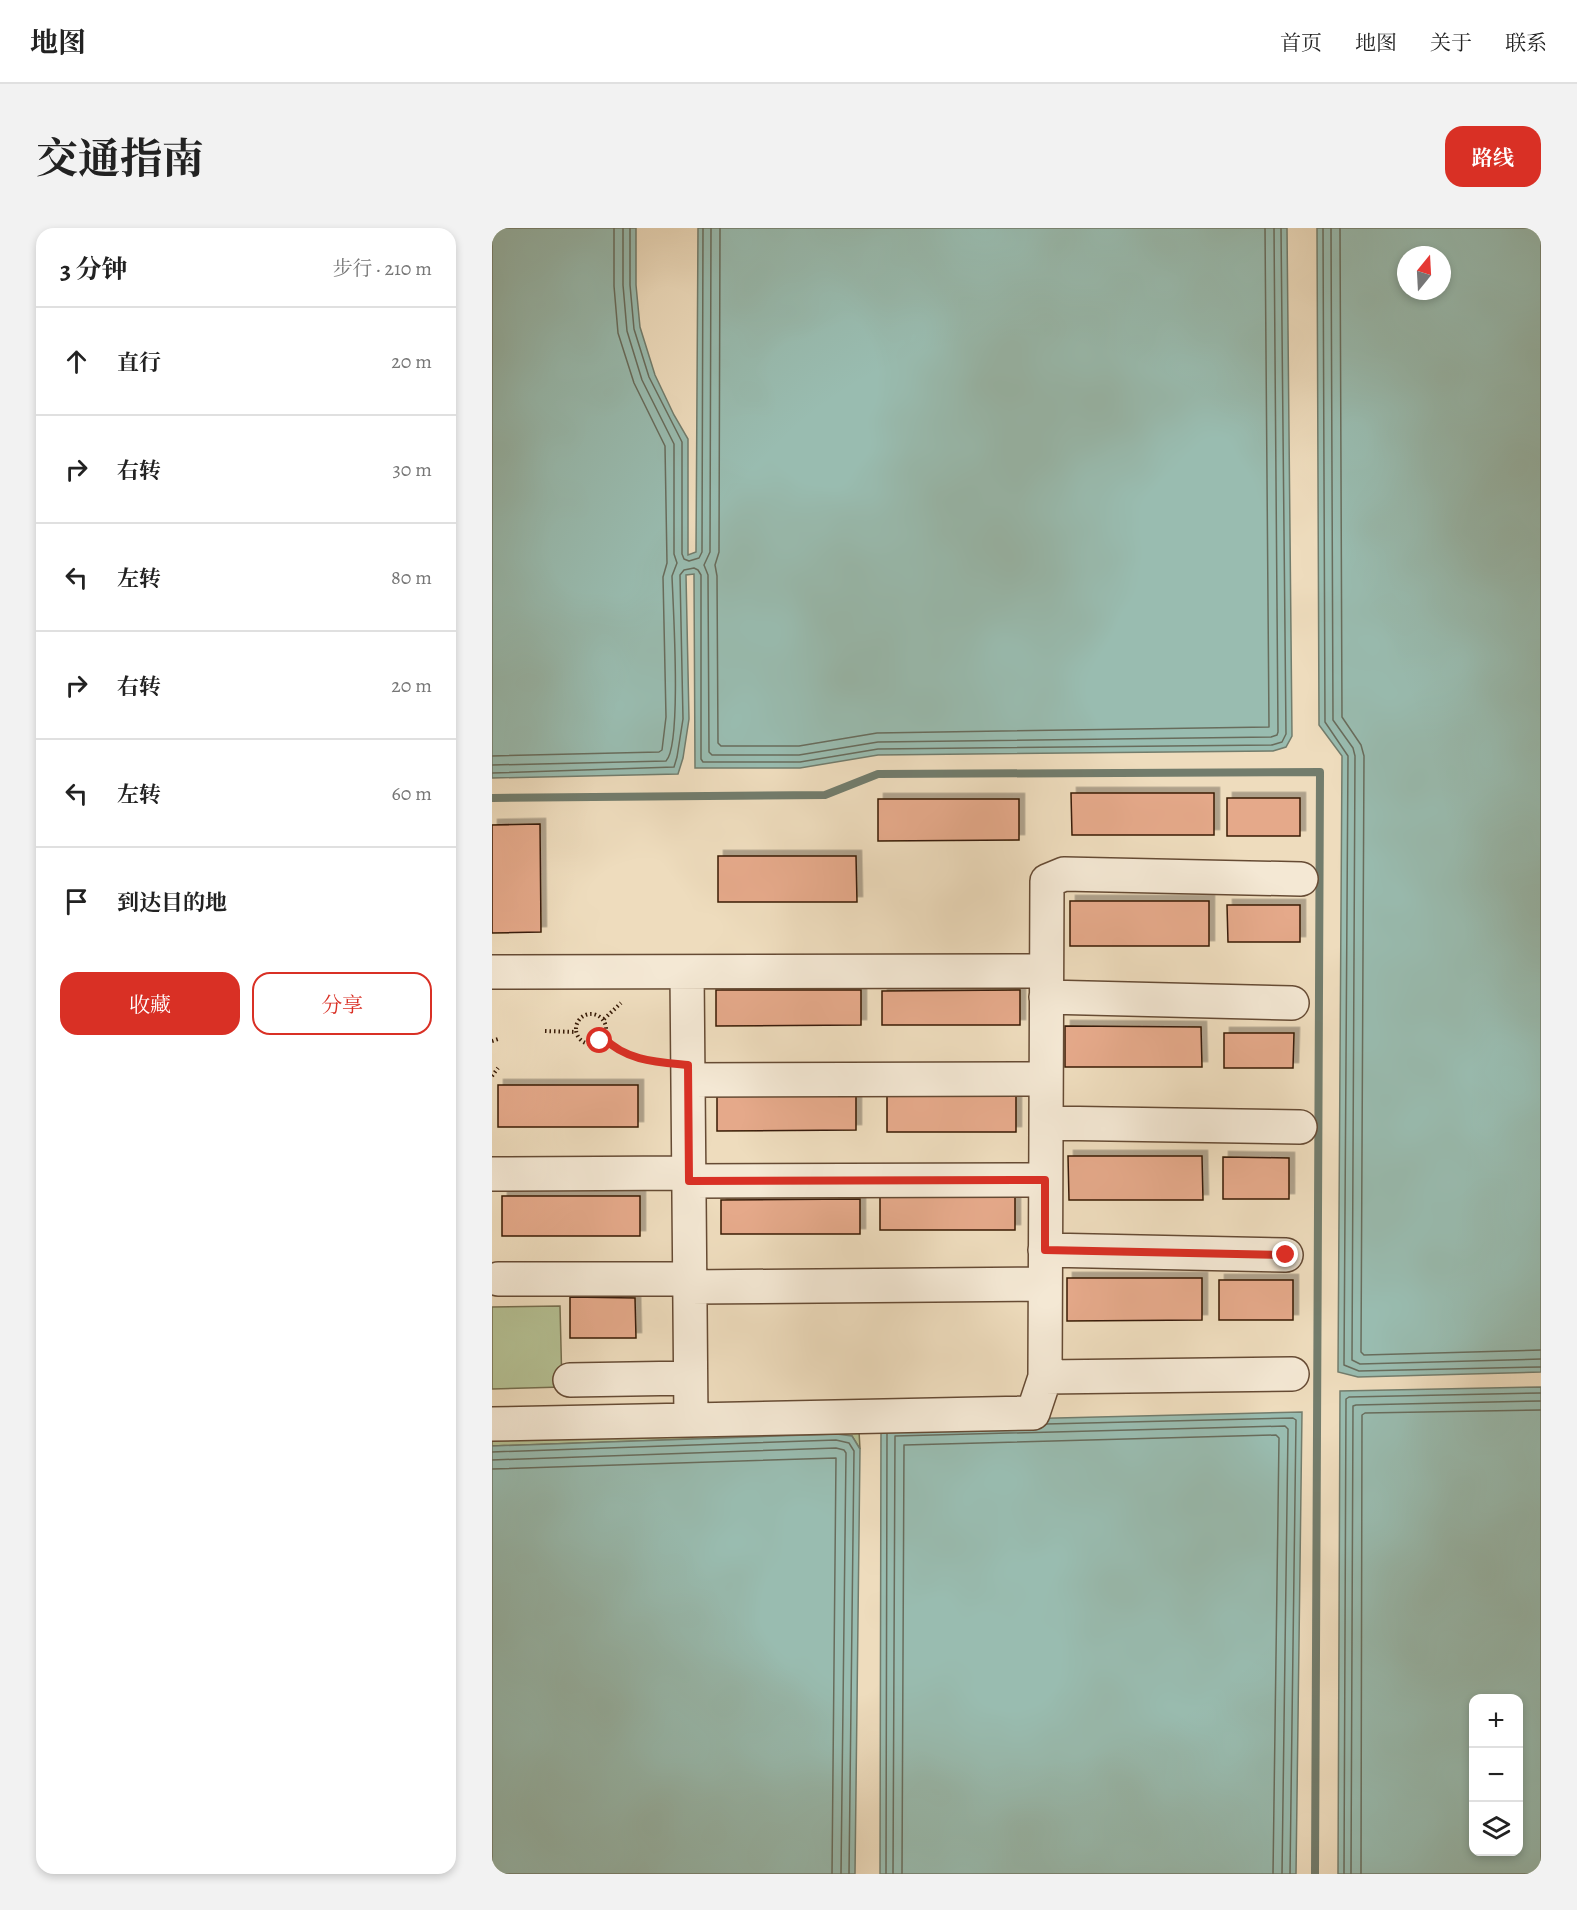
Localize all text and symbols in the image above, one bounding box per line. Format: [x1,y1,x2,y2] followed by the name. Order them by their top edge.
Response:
[30,24,86,62] text: 地图
[1280,29,1322,57] text: 首页
[1355,29,1397,57] text: 地图
[1430,29,1472,57] text: 关于
[1505,29,1547,57] text: 联系
[1445,126,1541,187] button: 路线
[36,130,204,187] text: 交通指南
[1397,246,1451,300] north arrow
[60,252,128,287] text: 3 分钟
[333,255,432,282] text: 步行 · 210 m
[60,345,93,378] icon: ahead
[117,348,161,378] text: 直行
[391,348,432,375] text: 20 m
[60,453,93,486] icon: right
[117,456,161,486] text: 右转
[392,456,432,483] text: 30 m
[60,561,93,594] icon: left
[117,564,161,594] text: 左转
[391,564,432,591] text: 80 m
[60,669,93,702] icon: right
[117,672,161,702] text: 右转
[391,672,432,699] text: 20 m
[60,777,93,810] icon: left
[117,780,161,810] text: 左转
[392,780,432,807] text: 60 m
[60,885,93,918] icon: arrive
[117,888,227,918] text: 到达目的地
[60,972,240,1035] button: 收藏
[252,972,432,1035] button: 分享
[586,1027,612,1053] route start
[1272,1241,1298,1267] route end
[1469,1694,1523,1856] map controls
[1469,1694,1523,1748] button: +
[1469,1748,1523,1802] button: −
[1469,1802,1523,1856] button: layers

